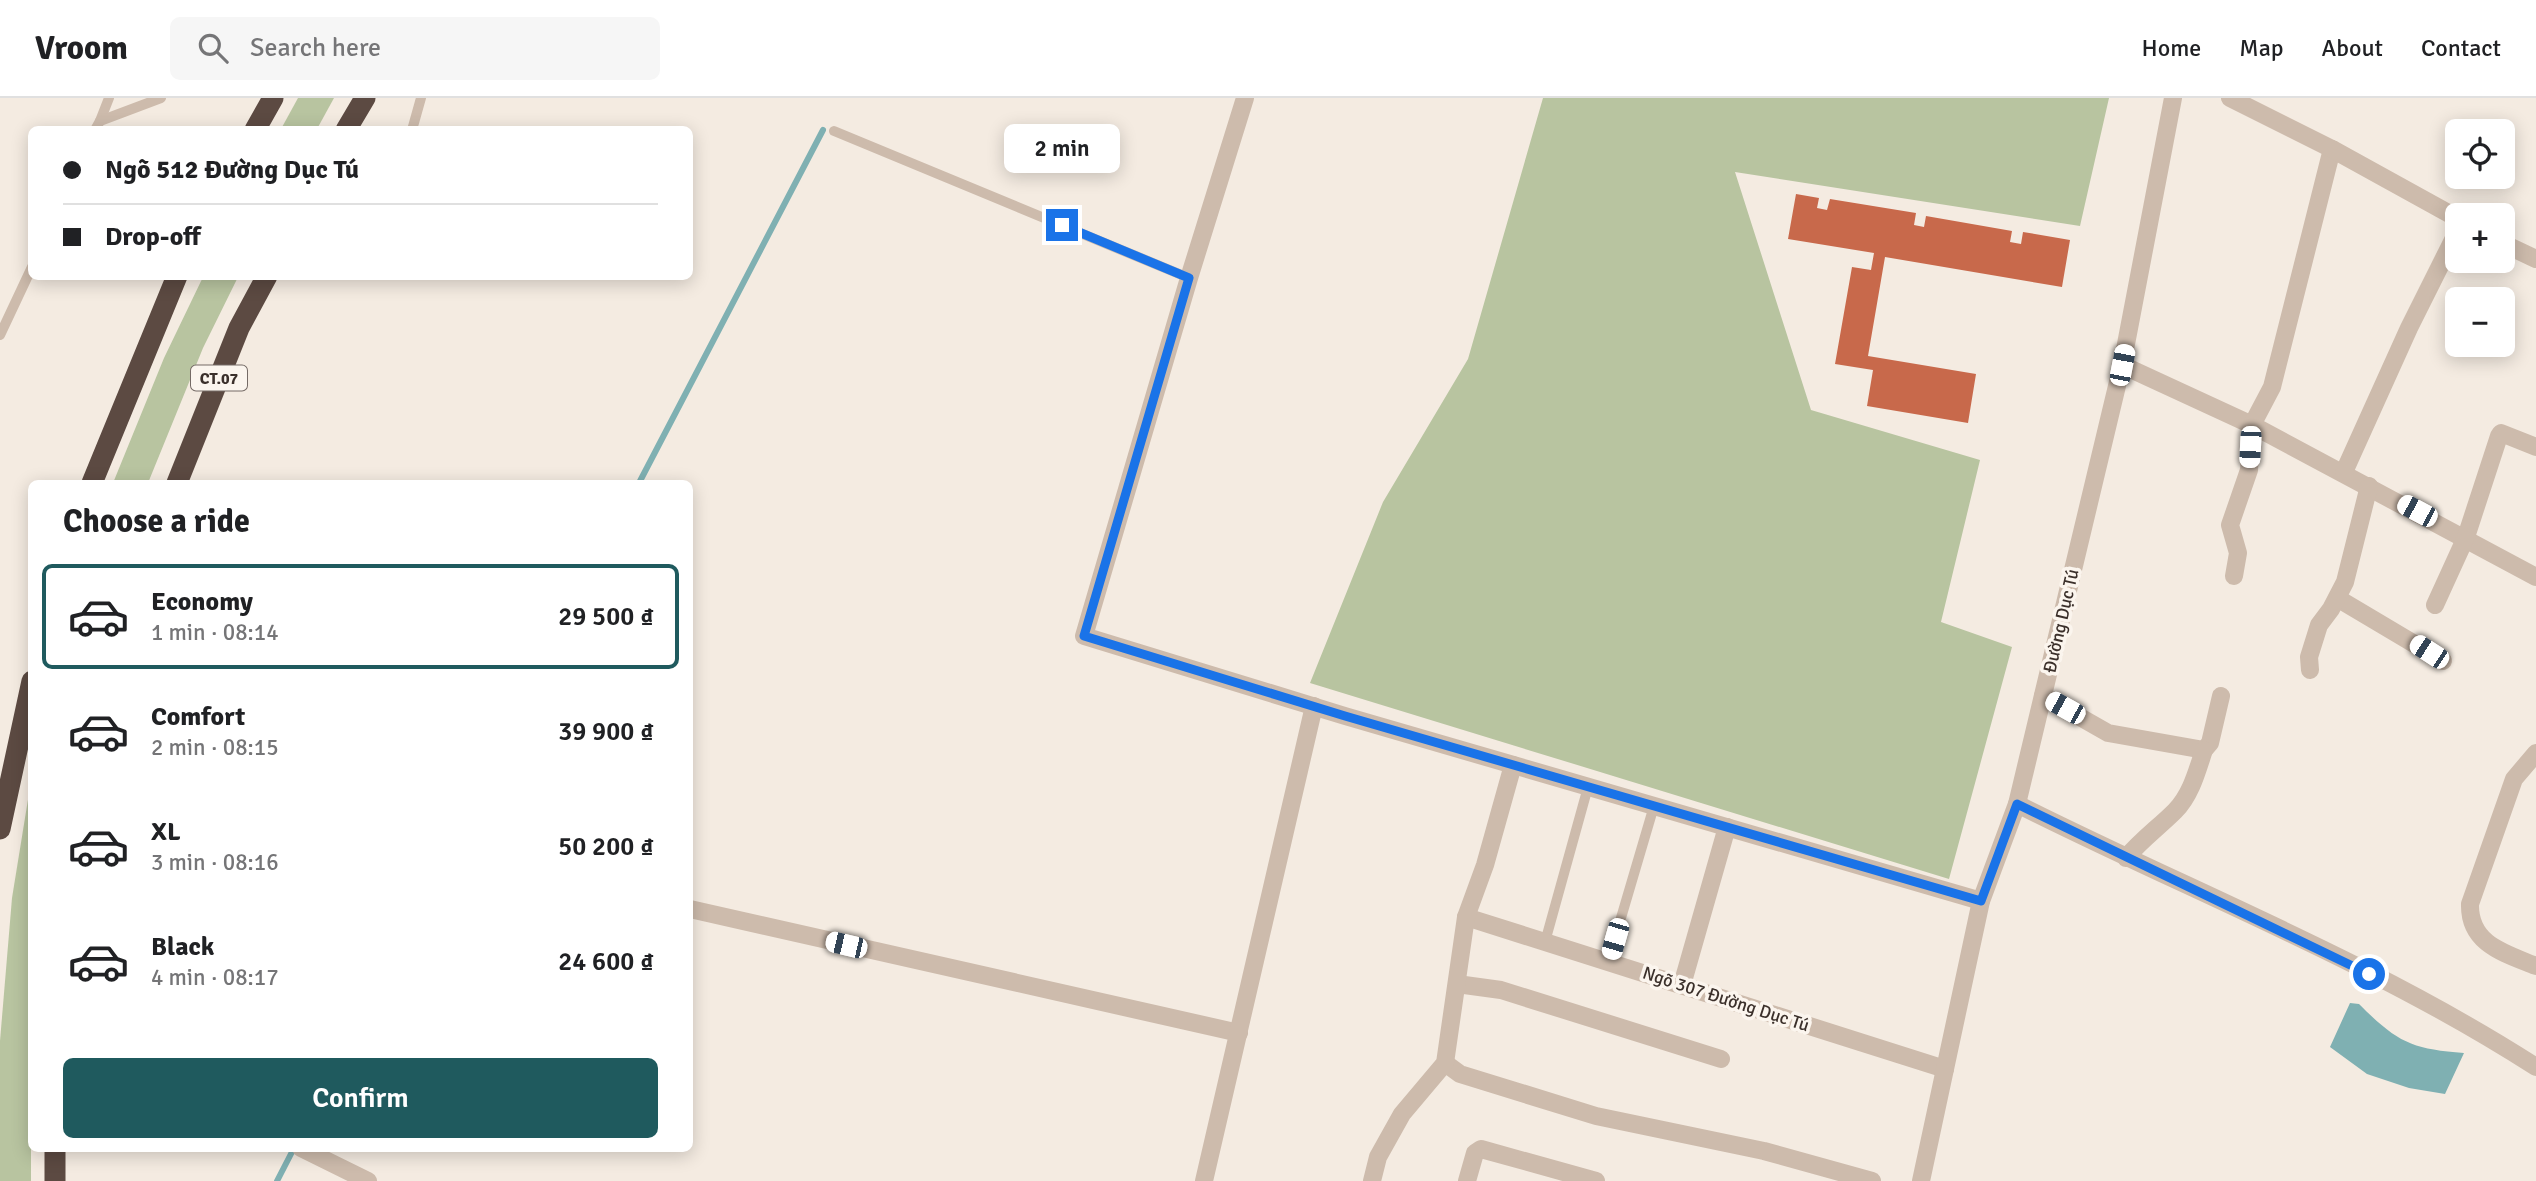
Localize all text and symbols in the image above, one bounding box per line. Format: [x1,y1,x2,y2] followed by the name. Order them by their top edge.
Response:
[170,17,660,80] search box
[35,28,128,69] text: Vroom
[194,29,232,67] icon: search
[250,32,381,64] text: Search here
[2141,33,2201,63] text: Home
[2239,33,2284,63] text: Map
[2322,33,2383,63] text: About
[2421,33,2501,63] text: Contact
[2445,119,2515,357] map controls
[2445,119,2515,189] button: locate
[1004,123,1120,172] callout: 2 min
[1034,134,1090,163] text: 2 min
[105,154,359,186] text: Ngõ 512 Đường Dục Tú
[2445,203,2515,273] button: +
[1046,209,1078,241] route end
[105,221,201,253] text: Drop-off
[2445,287,2515,357] button: −
[2108,342,2137,388] car
[191,366,247,390] road number: CT.07
[2239,425,2262,469] car
[2394,492,2441,530] car
[63,502,250,541] text: Choose a ride
[2038,567,2084,675] street label: Đường Dục Tú
[67,585,130,648] icon: car
[151,586,253,618] text: Economy
[558,601,654,633] text: 29 500 ₫
[151,618,279,647] text: 1 min · 08:14
[2406,632,2453,672] car
[2042,689,2089,727] car
[67,700,130,763] icon: car
[151,701,245,733] text: Comfort
[558,716,654,748] text: 39 900 ₫
[151,733,279,762] text: 2 min · 08:15
[67,815,130,878] icon: car
[151,816,181,848] text: XL
[558,831,654,863] text: 50 200 ₫
[151,848,279,877] text: 3 min · 08:16
[1600,916,1631,962] car
[67,930,130,993] icon: car
[824,930,869,960] car
[151,931,214,963] text: Black
[558,946,654,978] text: 24 600 ₫
[2353,958,2385,990] route start
[1640,962,1812,1036] street label: Ngõ 307 Đường Dục Tú
[151,963,279,992] text: 4 min · 08:17
[63,1058,658,1138] button: Confirm

